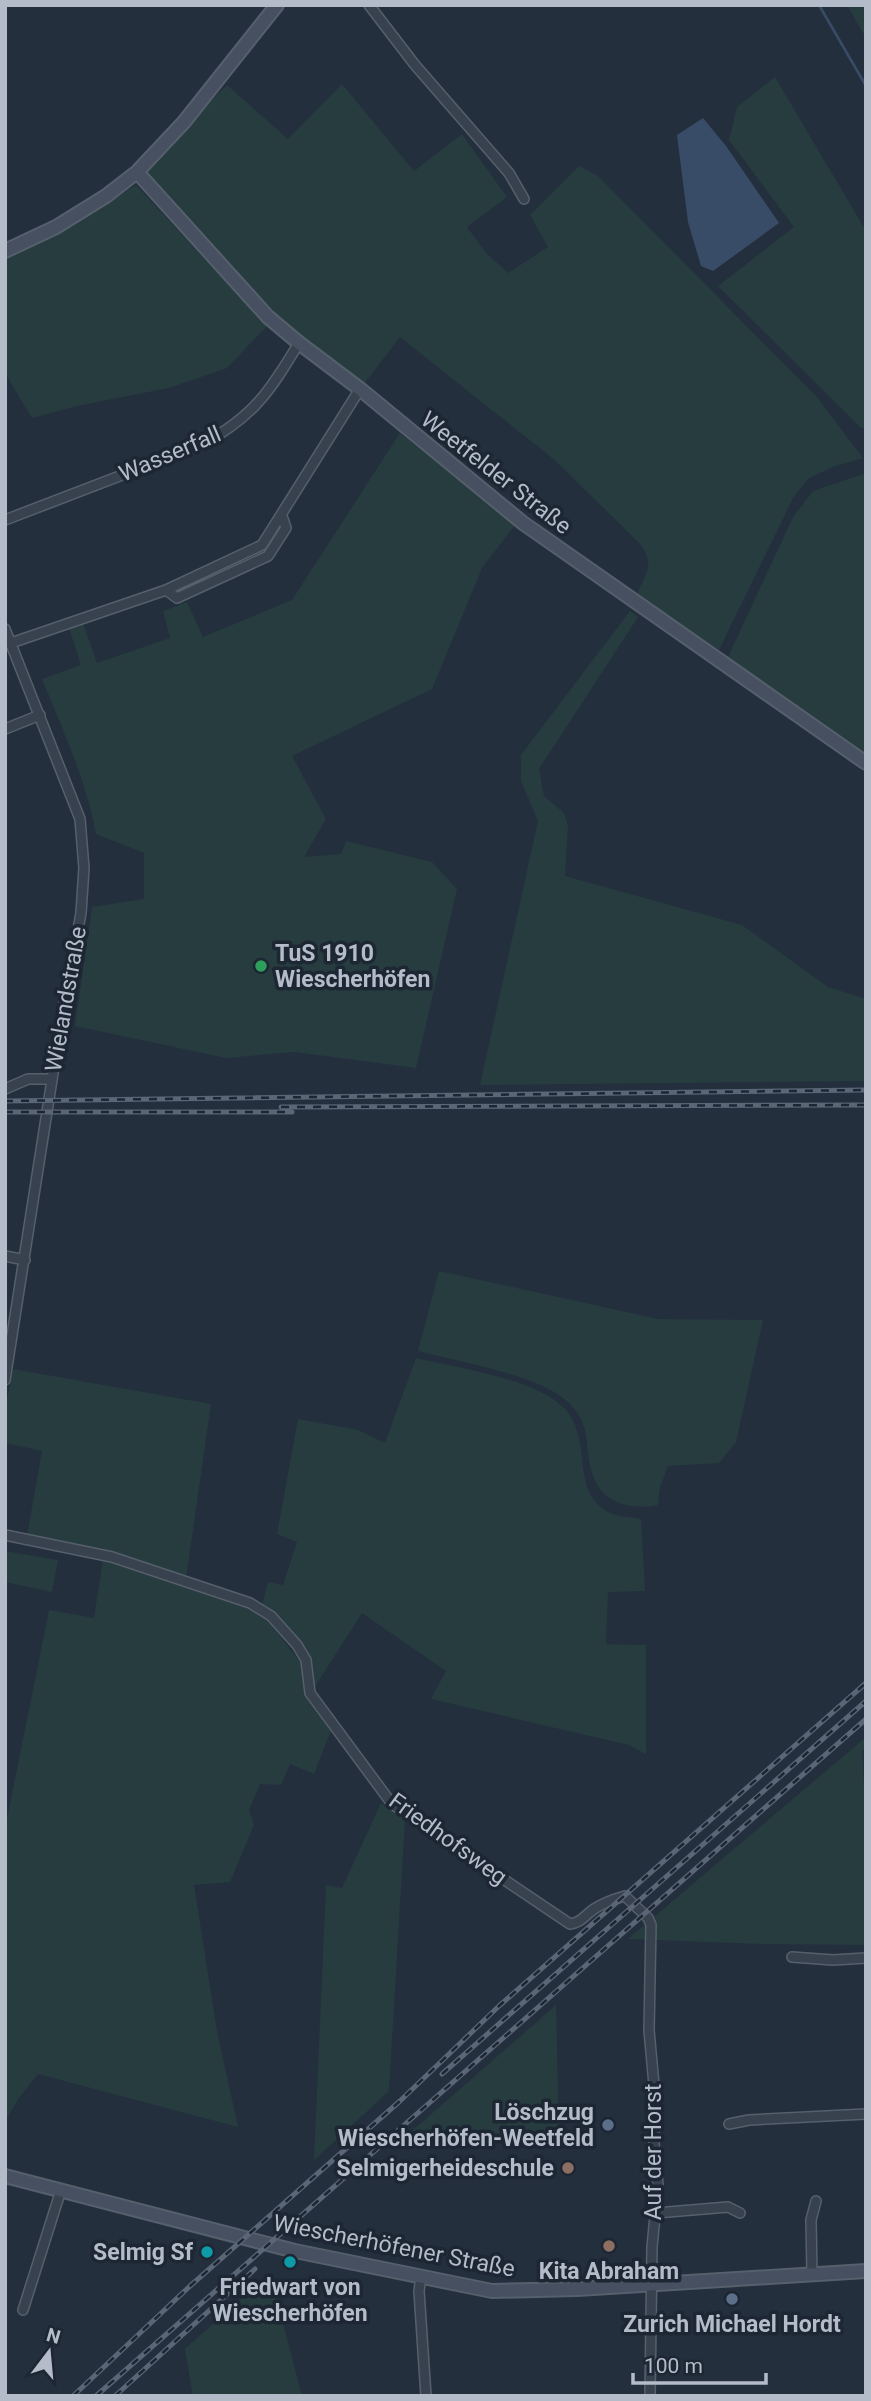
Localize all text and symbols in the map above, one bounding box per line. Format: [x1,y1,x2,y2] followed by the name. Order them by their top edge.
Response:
[416,406,576,540] street label: Weetfelder Straße
[115,420,225,488] street label: Wasserfall
[40,924,92,1074] street label: Wielandstraße
[275,940,430,993] place label: TuS 1910 Wiescherhöfen
[253,958,269,974] marker: TuS 1910 Wiescherhöfen
[384,1787,512,1891] street label: Friedhofsweg
[640,2084,667,2220] street label: Auf der Horst
[338,2099,594,2152] place label: Löschzug Wiescherhöfen-Weetfeld
[600,2117,616,2133] marker: Löschzug Wiescherhöfen-Weetfeld
[337,2155,554,2182] place label: Selmigerheideschule
[560,2160,576,2176] marker: Selmigerheideschule
[271,2209,517,2283] street label: Wiescherhöfener Straße
[601,2238,617,2254] marker: Kita Abraham
[93,2239,194,2266] place label: Selmig Sf
[199,2244,215,2260] marker: Selmig Sf
[282,2254,298,2270] marker: Friedwart von Wiescherhöfen
[539,2258,679,2285] place label: Kita Abraham
[212,2274,368,2327] place label: Friedwart von Wiescherhöfen
[724,2291,740,2307] marker: Zurich Michael Hordt
[623,2311,841,2338] place label: Zurich Michael Hordt
[14,2317,84,2387] north arrow
[44,2323,63,2349] text: N
[633,2342,766,2386] scale bar
[644,2354,703,2378] text: 100 m

